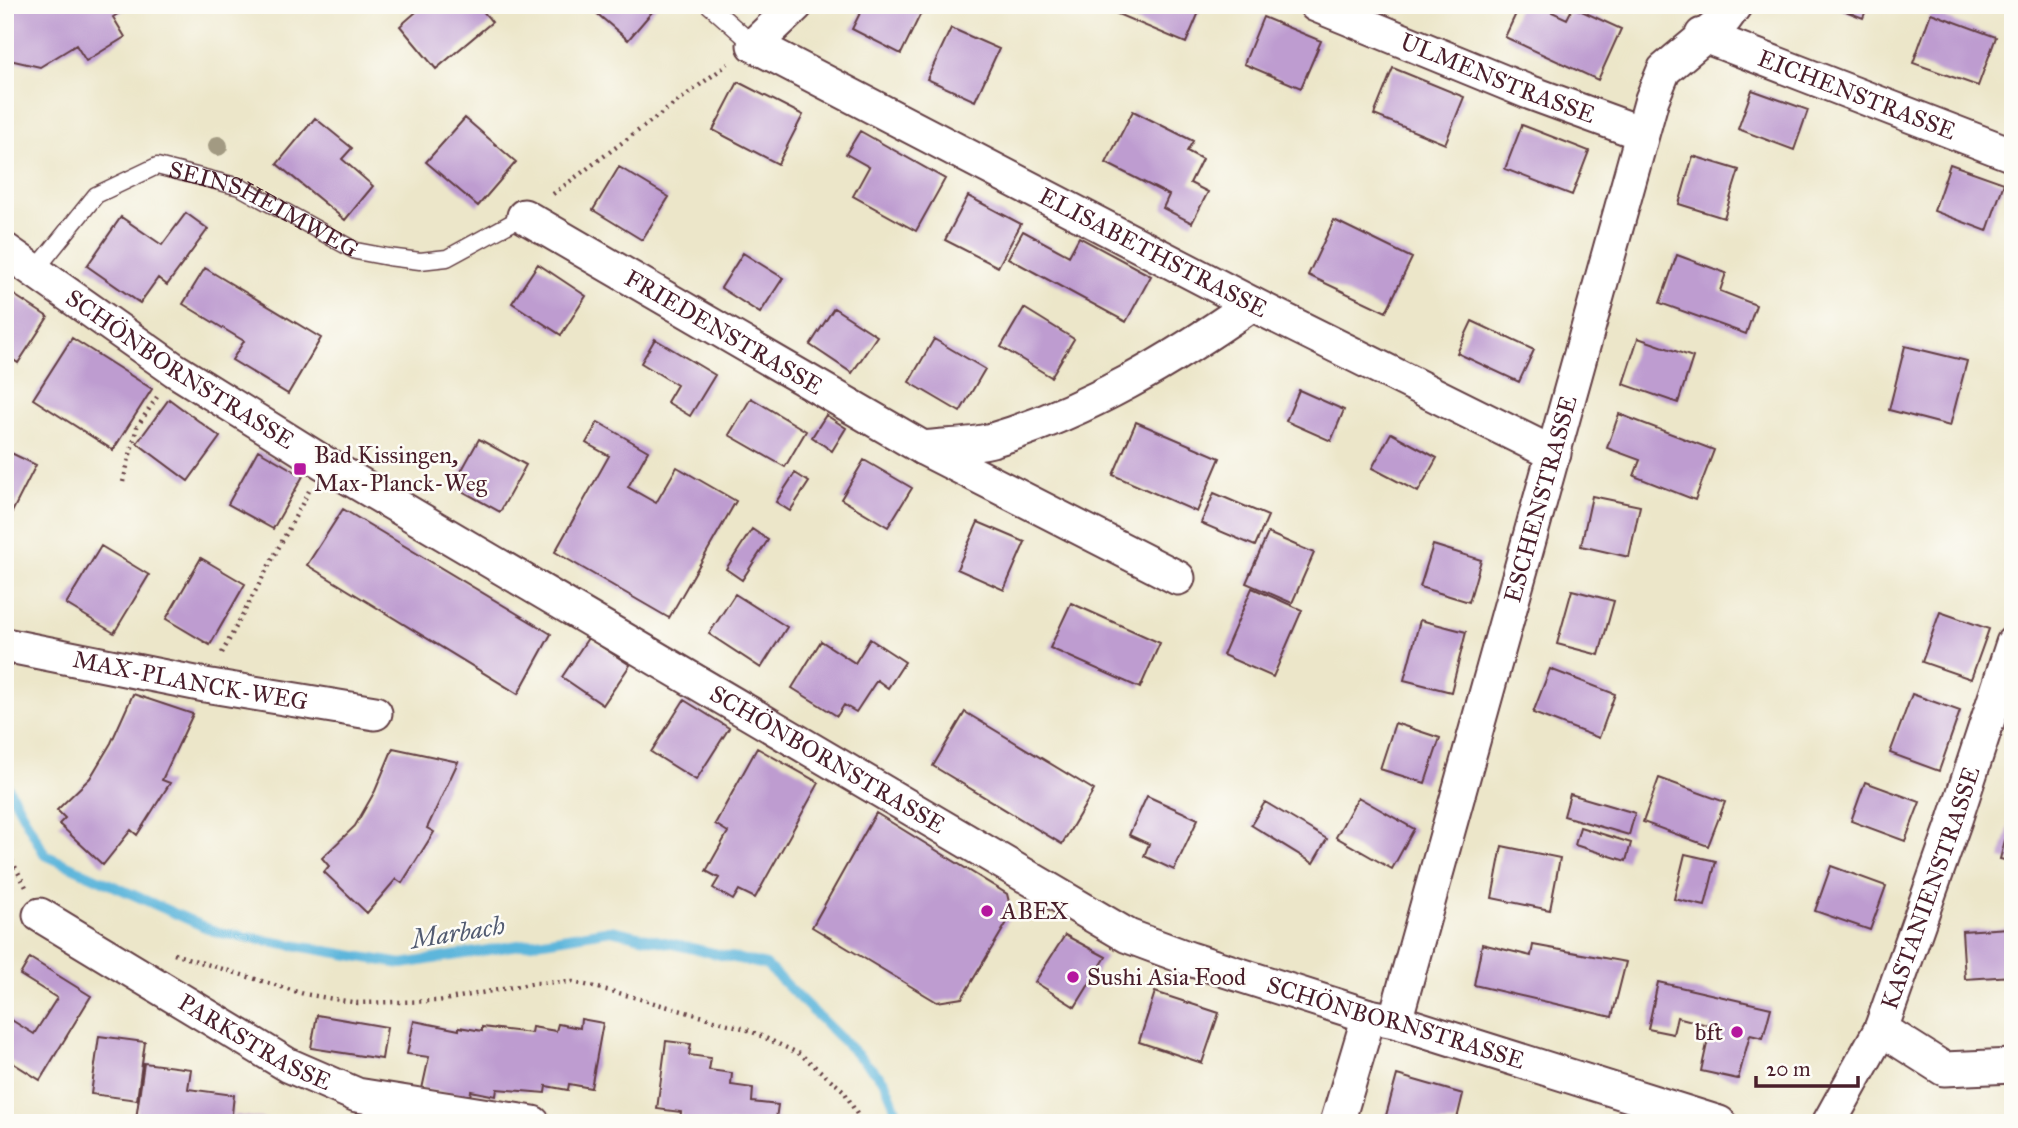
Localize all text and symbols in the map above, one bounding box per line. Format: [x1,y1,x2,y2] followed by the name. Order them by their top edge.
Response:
[1396,26,1599,130] street label: ULMENSTRASSE
[1754,43,1960,147] street label: EICHENSTRASSE
[166,155,364,264] street label: SEINSHEIMWEG
[1034,181,1272,324] street label: ELISABETHSTRASSE
[619,263,828,401] street label: FRIEDENSTRASSE
[60,283,300,456] street label: SCHÖNBORNSTRASSE
[1497,392,1584,606] street label: ESCHENSTRASSE
[314,440,488,498] place label: Bad Kissingen, Max-Planck-Weg
[292,461,308,477] marker: Bad Kissingen, Max-Planck-Weg
[70,644,310,717] street label: MAX-PLANCK-WEG
[704,678,951,840] street label: SCHÖNBORNSTRASSE
[1874,763,1987,1013] street label: KASTANIENSTRASSE
[1000,896,1069,926] place label: ABEX
[979,903,995,919] marker: ABEX
[406,909,507,956] water label: Marbach
[1087,962,1246,992] place label: Sushi Asia Food
[1065,969,1081,985] marker: Sushi Asia Food
[1263,969,1528,1076] street label: SCHÖNBORNSTRASSE
[173,987,336,1097] street label: PARKSTRASSE
[1695,1017,1723,1047] place label: bft
[1729,1024,1745,1040] marker: bft
[1756,1044,1857,1088] scale bar
[1766,1056,1811,1082] text: 20 m

